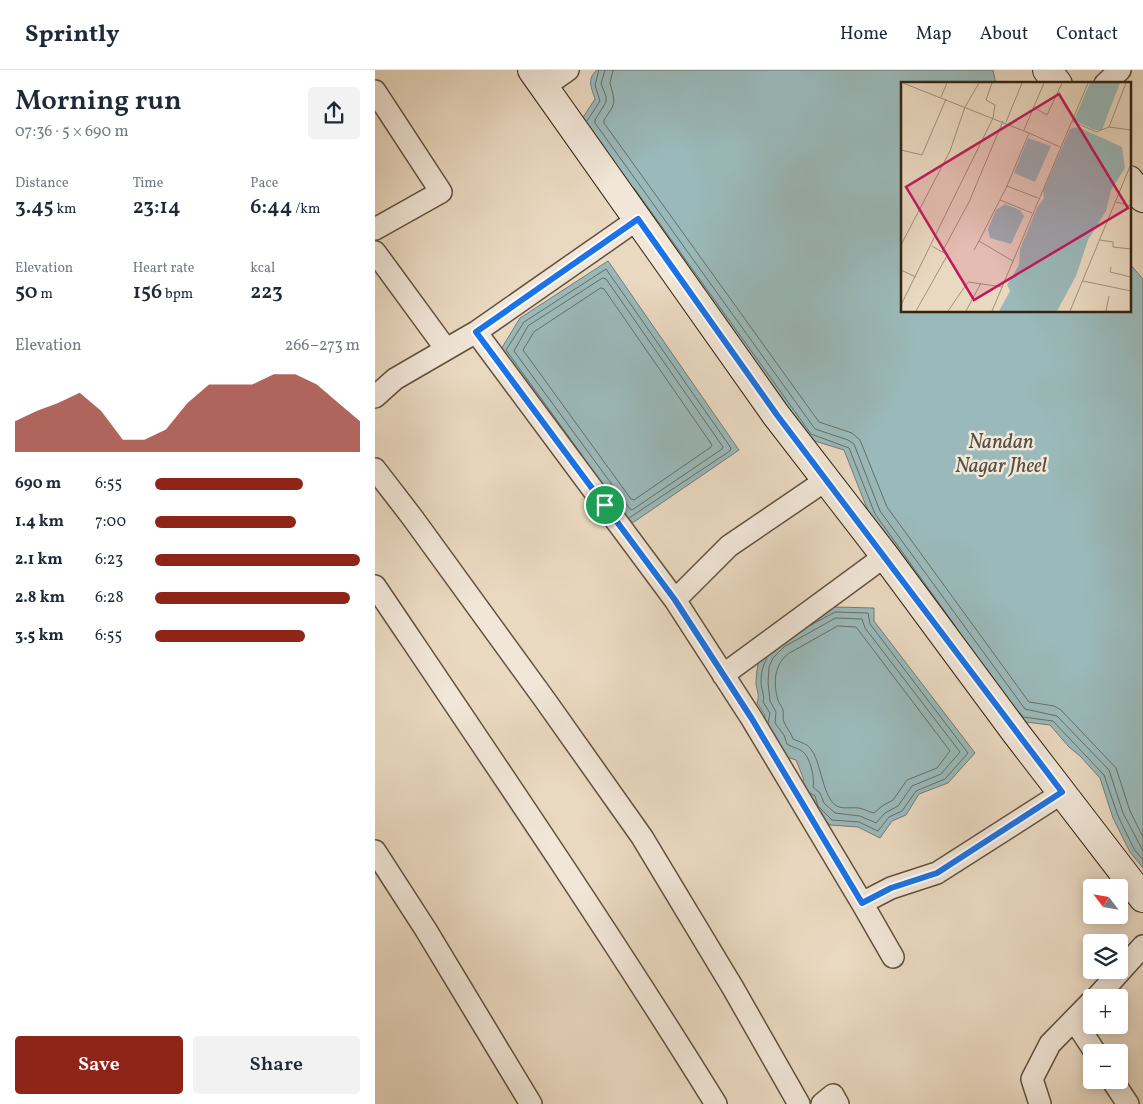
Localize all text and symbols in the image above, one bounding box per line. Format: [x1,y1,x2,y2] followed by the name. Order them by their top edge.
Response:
[25,18,120,52] text: Sprintly
[840,22,888,47] text: Home
[916,22,952,47] text: Map
[980,22,1028,47] text: About
[1056,22,1118,47] text: Contact
[15,82,182,121] text: Morning run
[901,82,1131,312] inset map
[308,87,360,139] button: share
[15,121,129,143] text: 07:36 · 5 × 690 m
[15,174,69,193] text: Distance
[133,174,163,193] text: Time
[250,174,278,193] text: Pace
[15,193,54,222] text: 3.45
[133,193,181,222] text: 23:14
[250,193,292,222] text: 6:44
[54,200,76,219] text: km
[292,200,320,219] text: /km
[15,259,73,278] text: Elevation
[133,259,194,278] text: Heart rate
[250,259,275,278] text: kcal
[15,278,38,307] text: 50
[133,278,162,307] text: 156
[250,278,283,307] text: 223
[38,285,53,304] text: m
[162,285,193,304] text: bpm
[15,335,82,357] text: Elevation
[285,335,360,357] text: 266–273 m
[955,428,1047,481] water label: Nandan Nagar Jheel
[15,473,61,495] text: 690 m
[95,473,122,495] text: 6:55
[584,484,626,526] pin
[591,491,619,519] icon: arrive
[15,511,64,533] text: 1.4 km
[95,511,126,533] text: 7:00
[15,549,63,571] text: 2.1 km
[95,549,123,571] text: 6:23
[15,587,65,609] text: 2.8 km
[95,587,124,609] text: 6:28
[15,625,64,647] text: 3.5 km
[95,625,122,647] text: 6:55
[1083,879,1127,924] north arrow
[1083,879,1128,1089] map controls
[1083,934,1128,979] button: layers
[1083,989,1128,1034] button: +
[15,1036,183,1094] button: Save
[193,1036,360,1094] button: Share
[1083,1044,1128,1089] button: −

